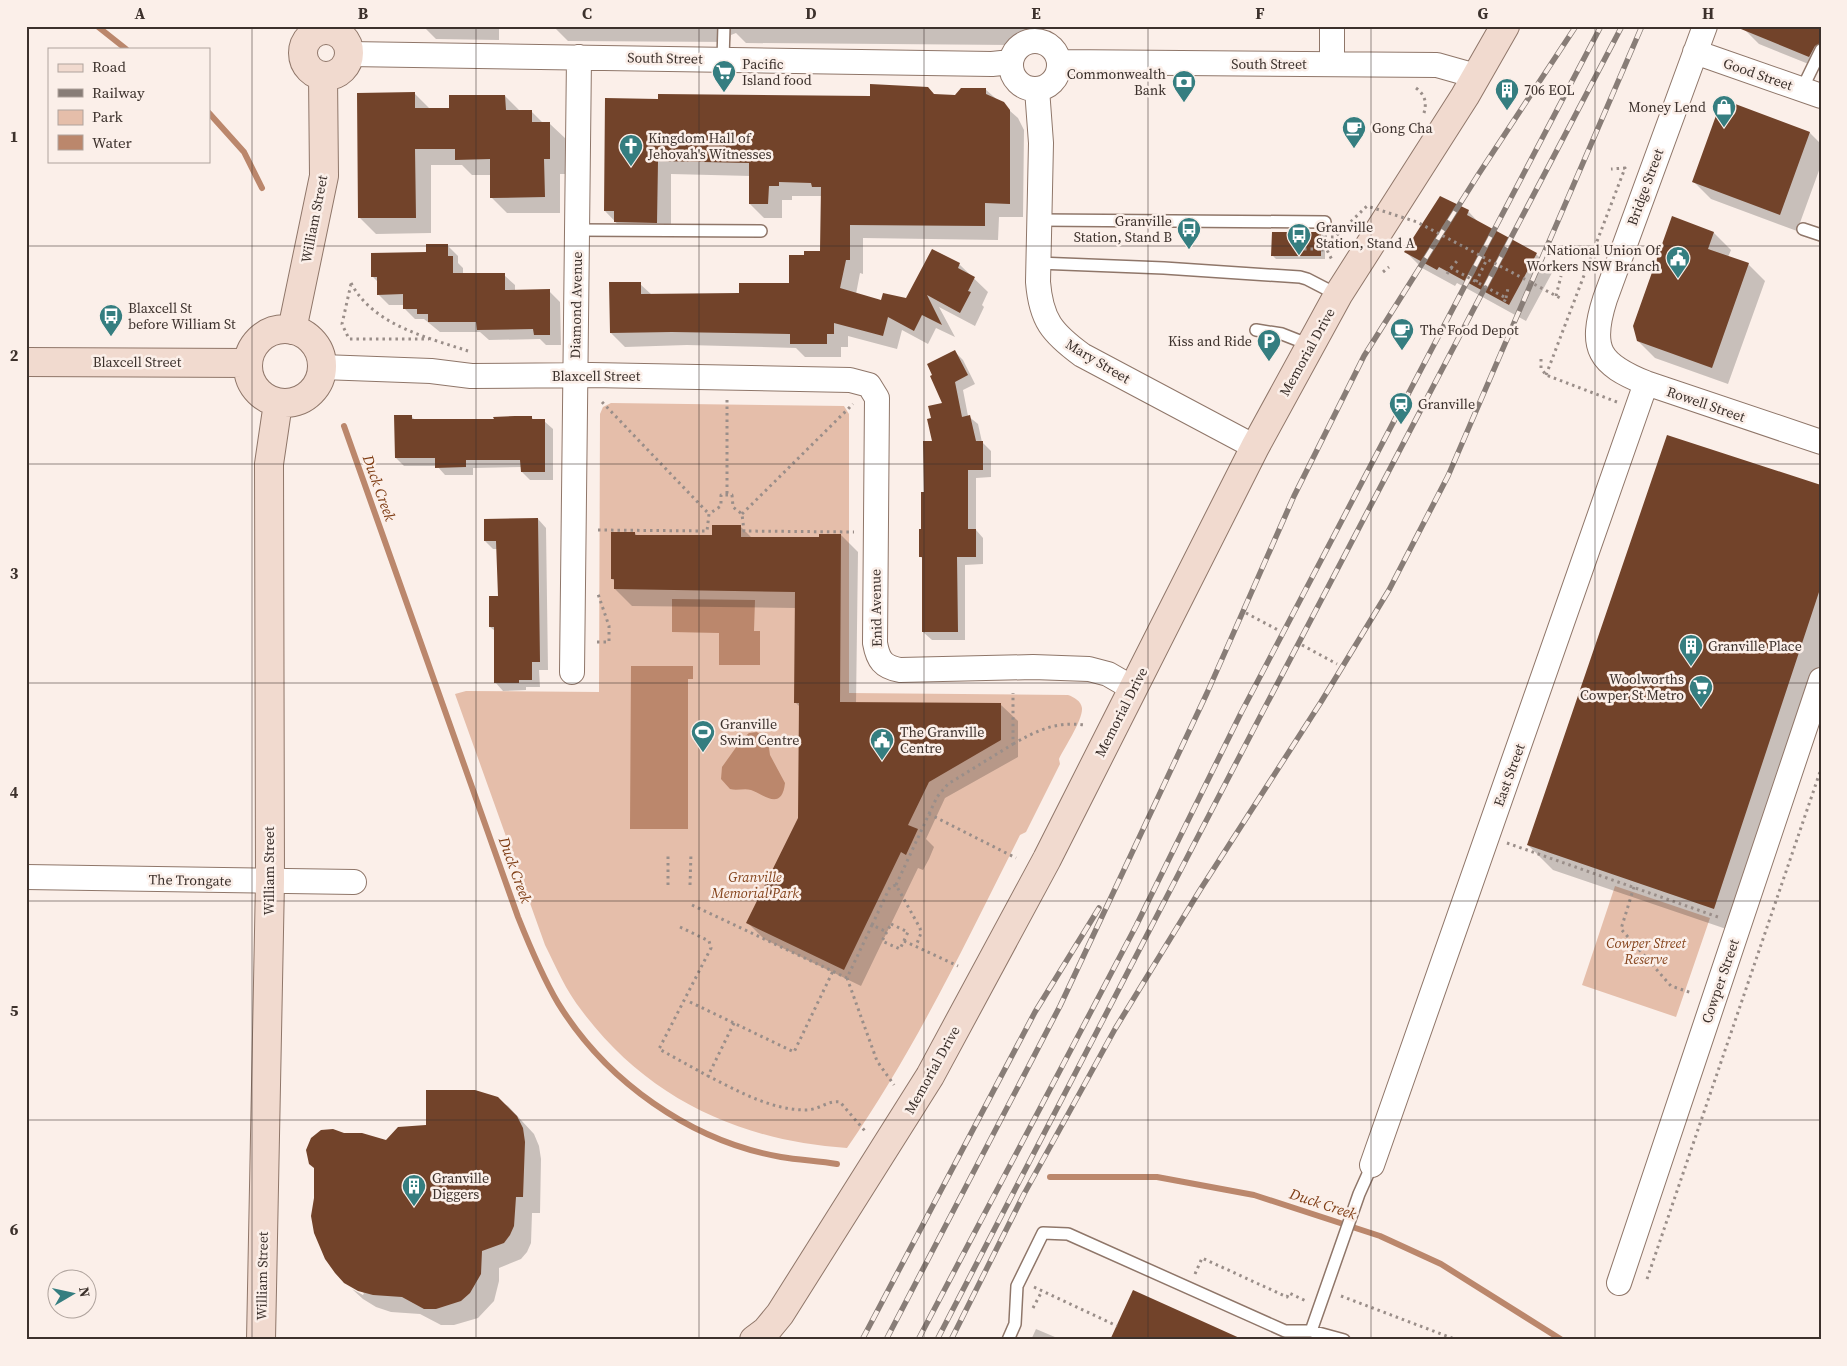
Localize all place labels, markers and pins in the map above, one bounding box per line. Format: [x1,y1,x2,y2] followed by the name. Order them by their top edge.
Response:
[742,54,812,90] place label: Pacific Island food
[711,59,737,93] supermarket icon: Pacific Island food
[1067,64,1166,100] place label: Commonwealth Bank
[1171,69,1197,103] bank icon: Commonwealth Bank
[1494,77,1520,111] building icon: 706 EOL
[1524,80,1575,100] place label: 706 EOL
[1711,94,1737,128] shop icon: Money Lend
[1628,97,1706,117] place label: Money Lend
[1341,115,1367,149] cafe icon: Gong Cha
[1372,118,1433,138] place label: Gong Cha
[647,128,772,164] place label: Kingdom Hall of Jehovah's Witnesses
[618,133,644,167] church icon: Kingdom Hall of Jehovah's Witnesses
[1074,211,1172,247] place label: Granville Station, Stand B
[1176,216,1202,250] bus stop icon: Granville Station, Stand B
[1316,217,1415,253] place label: Granville Station, Stand A
[1286,222,1312,256] bus stop icon: Granville Station, Stand A
[1526,240,1661,276] place label: National Union Of Workers NSW Branch
[1665,245,1691,279] public building icon: National Union Of Workers NSW Branch
[128,298,236,334] place label: Blaxcell St before William St
[98,303,124,337] bus stop icon: Blaxcell St before William St
[1389,317,1415,351] cafe icon: The Food Depot
[1420,320,1519,340] place label: The Food Depot
[1256,328,1282,362] parking icon: Kiss and Ride
[1168,331,1252,351] place label: Kiss and Ride
[1388,391,1414,425] station icon: Granville
[1418,394,1475,414] place label: Granville
[1678,633,1704,667] building icon: Granville Place
[1708,636,1802,656] place label: Granville Place
[1580,669,1684,705] place label: Woolworths Cowper St Metro
[1688,674,1714,708] supermarket icon: Woolworths Cowper St Metro
[720,714,800,750] place label: Granville Swim Centre
[690,719,716,753] sports icon: Granville Swim Centre
[900,722,984,758] place label: The Granville Centre
[869,727,895,761] public building icon: The Granville Centre
[432,1168,489,1204] place label: Granville Diggers
[401,1173,427,1207] building icon: Granville Diggers

